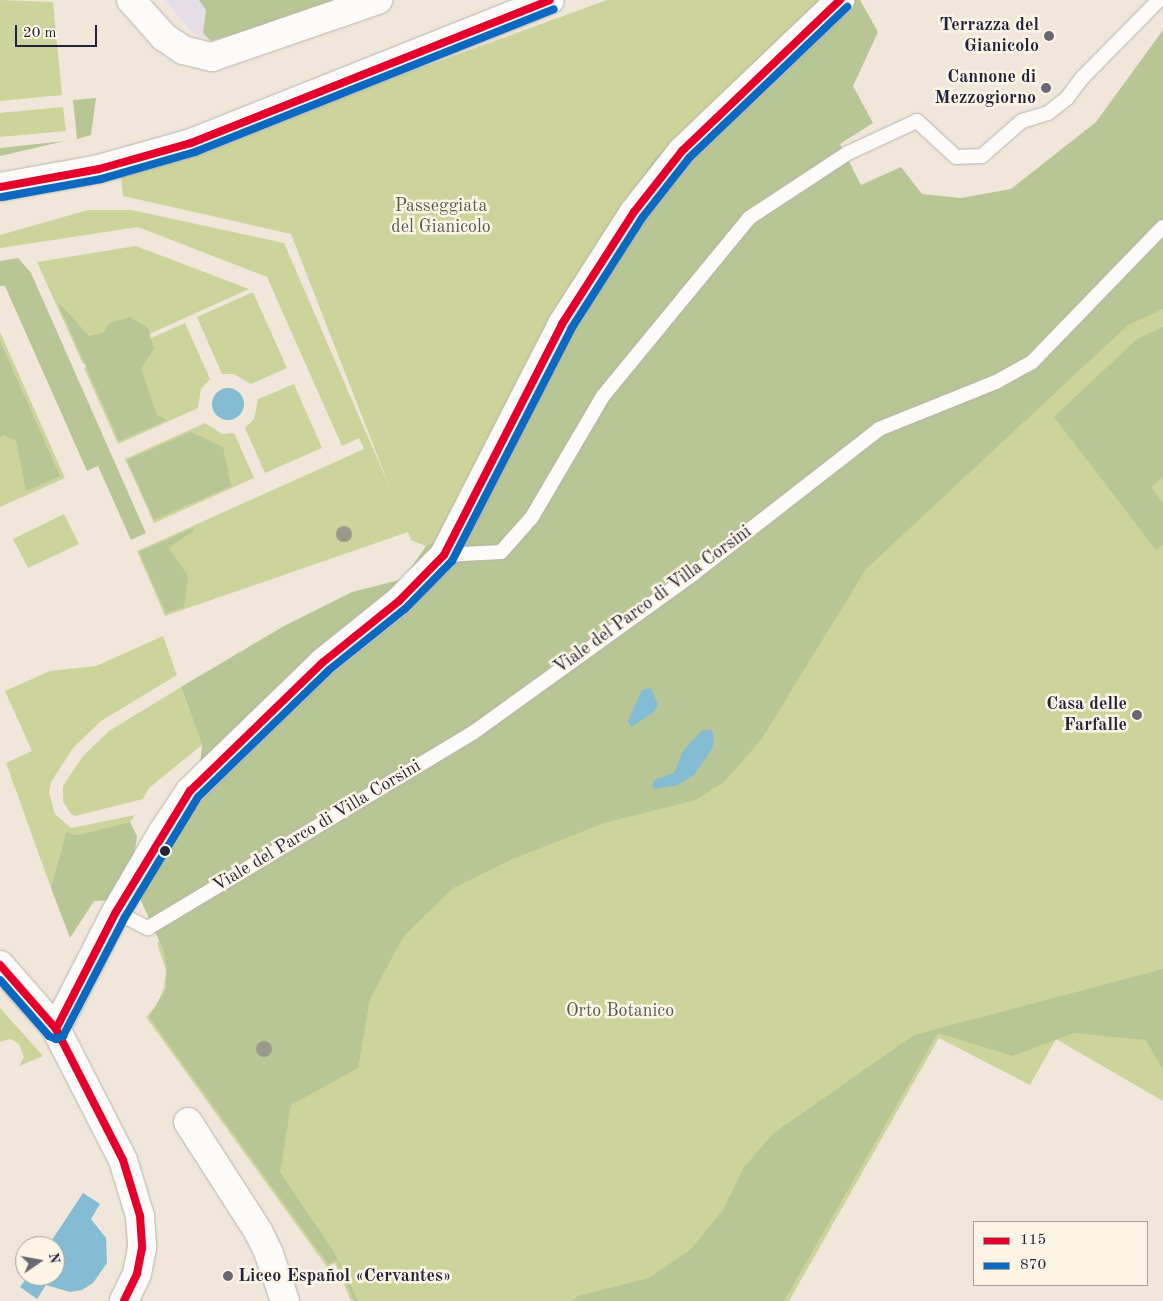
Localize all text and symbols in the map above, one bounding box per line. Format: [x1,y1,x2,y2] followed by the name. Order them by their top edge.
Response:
[18,15,100,47] scale bar
[940,15,1039,58] place label: Terrazza del Gianicolo
[23,26,57,41] text: 20 m
[1043,30,1055,42] marker: Terrazza del Gianicolo
[935,67,1036,110] place label: Cannone di Mezzogiorno
[1040,82,1052,94] marker: Cannone di Mezzogiorno
[391,196,491,238] park label: Passeggiata del Gianicolo
[550,521,756,679] street label: Viale del Parco di Villa Corsini
[1046,694,1127,736] place label: Casa delle Farfalle
[1131,709,1143,721] marker: Casa delle Farfalle
[209,755,425,897] street label: Viale del Parco di Villa Corsini
[160,846,170,856] unlabelled marker
[566,1000,674,1022] park label: Orto Botanico
[973,1221,1148,1286] legend
[1020,1233,1046,1248] text: 115
[15,1236,65,1286] north arrow
[46,1251,62,1265] text: N
[1020,1258,1046,1273] text: 870
[238,1265,451,1287] place label: Liceo Español «Cervantes»
[222,1270,234,1282] marker: Liceo Español «Cervantes»

